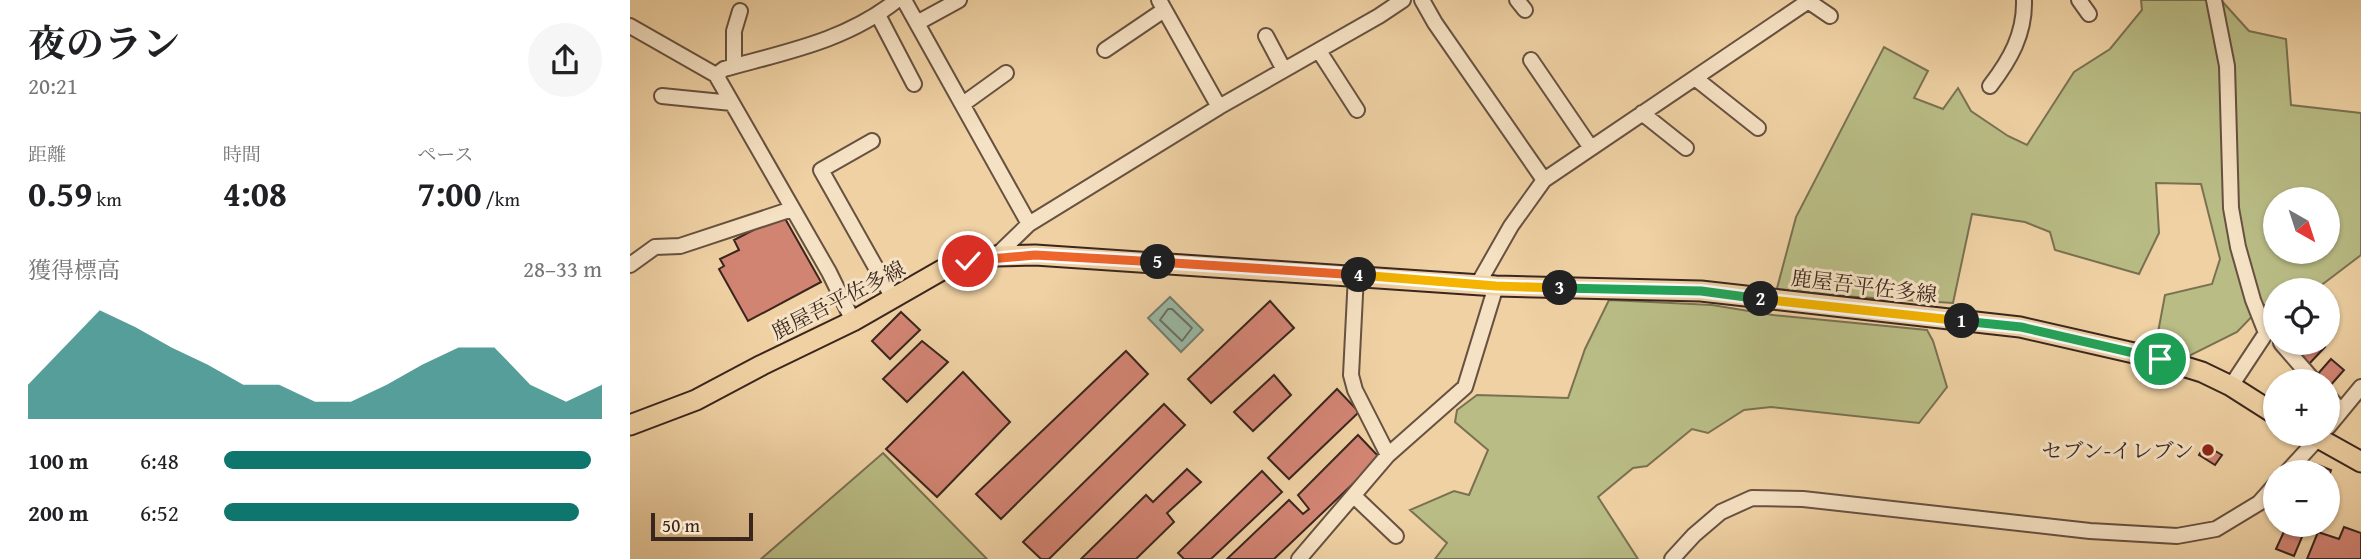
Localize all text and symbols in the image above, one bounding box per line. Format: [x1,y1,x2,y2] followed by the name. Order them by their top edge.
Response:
[28,15,180,71] text: 夜のラン
[528,23,602,97] button: share
[28,69,78,102] text: 20:21
[28,140,66,168] text: 距離
[223,140,261,168] text: 時間
[417,140,473,168] text: ペース
[28,168,92,219] text: 0.59
[223,168,287,219] text: 4:08
[417,168,482,219] text: 7:00
[92,185,122,213] text: km
[482,185,520,213] text: /km
[2263,187,2340,264] north arrow
[2263,187,2340,537] map controls
[938,231,998,291] pin
[949,242,987,280] icon: check
[1140,244,1176,280] pin: 5
[1153,247,1162,275] text: 5
[523,252,602,285] text: 28–33 m
[28,253,120,286] text: 獲得標高
[765,253,911,347] street label: 鹿屋吾平佐多線
[1342,258,1376,292] pin: 4
[1354,260,1363,288] text: 4
[1789,262,1939,310] street label: 鹿屋吾平佐多線
[1542,270,1578,306] pin: 3
[1555,273,1564,301] text: 3
[2263,278,2340,355] button: locate
[1744,282,1778,316] pin: 2
[1756,284,1765,312] text: 2
[1944,304,1980,338] pin: 1
[1957,306,1966,334] text: 1
[2130,329,2190,389] pin
[2141,340,2179,378] icon: arrive
[2263,369,2340,446] button: +
[2041,435,2194,466] place label: セブン-イレブン
[2200,442,2216,458] marker: セブン-イレブン
[28,444,89,477] text: 100 m
[140,444,179,477] text: 6:48
[2263,460,2340,537] button: −
[28,496,89,529] text: 200 m
[140,496,179,529] text: 6:52
[651,510,752,542] scale bar
[662,511,700,539] text: 50 m

